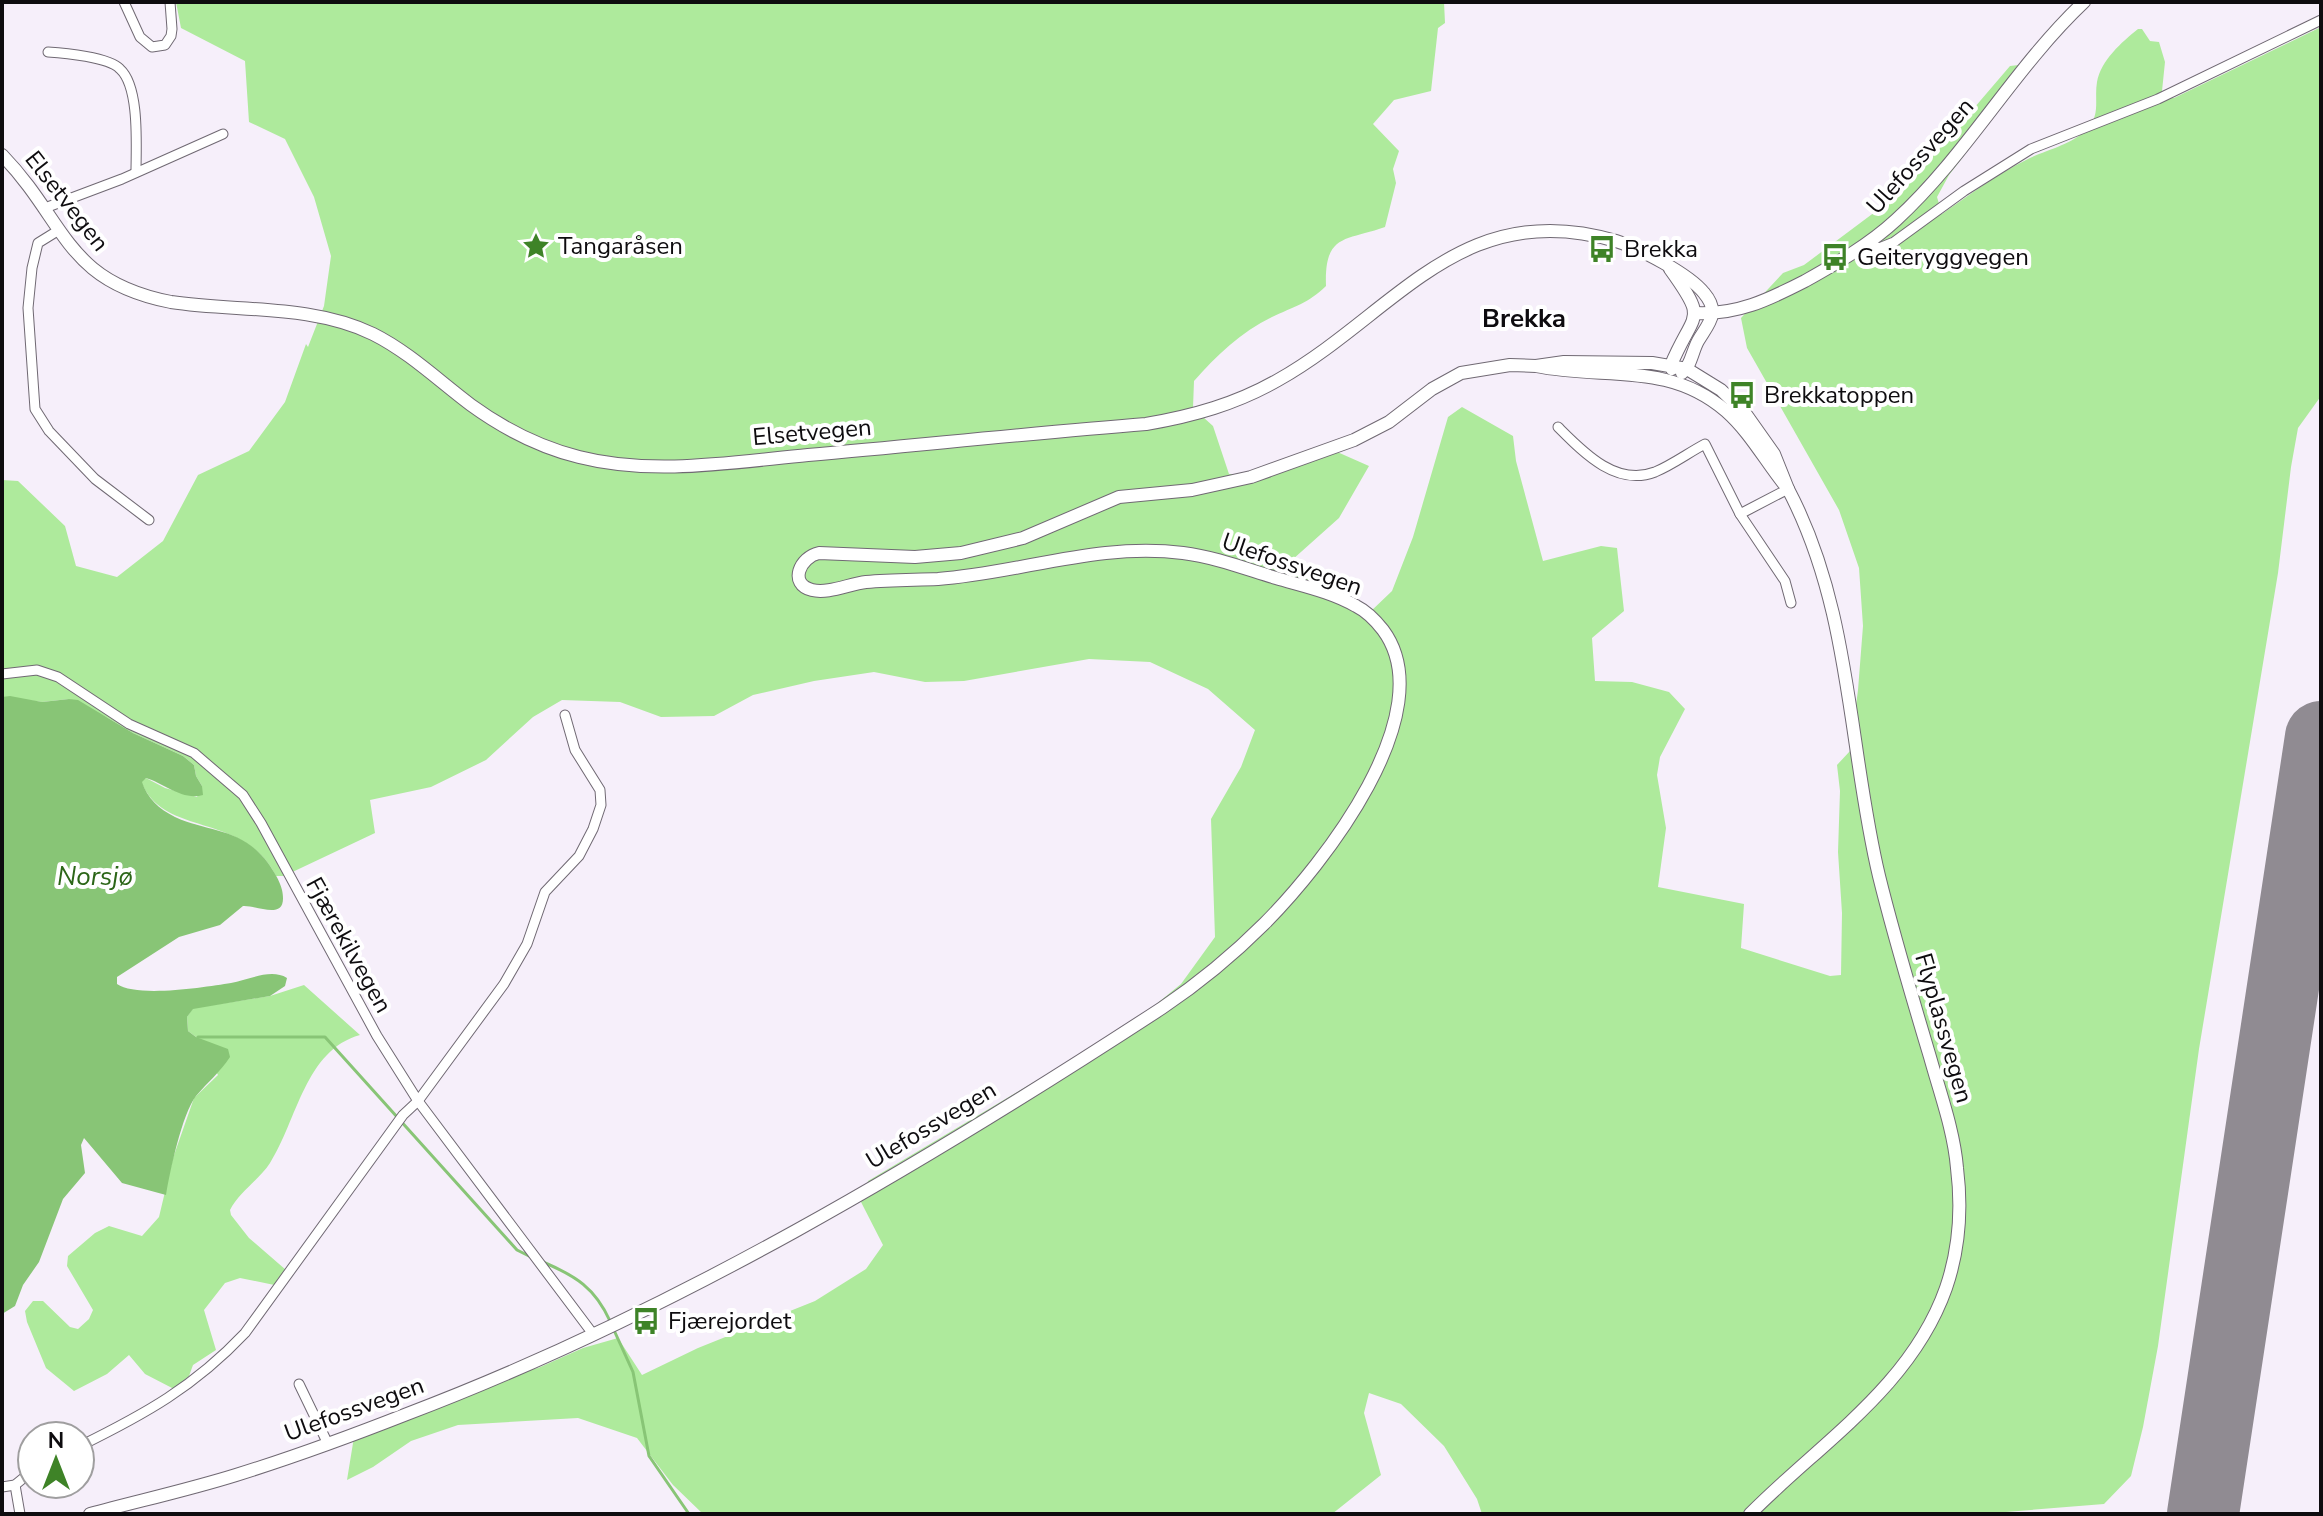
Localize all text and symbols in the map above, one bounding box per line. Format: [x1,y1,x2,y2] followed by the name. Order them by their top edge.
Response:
[1859,91,1981,221] street label: Ulefossvegen
[18,144,116,258] street label: Elsetvegen
[558,230,683,262] place label: Tangaråsen
[521,231,551,261] place icon: Tangaråsen
[1624,233,1698,265] place label: Brekka
[1587,234,1617,264] bus stop icon: Brekka
[1857,241,2029,273] place label: Geiteryggvegen
[1820,242,1850,272] bus stop icon: Geiteryggvegen
[1482,301,1566,336] district label: Brekka
[1764,379,1914,411] place label: Brekkatoppen
[1727,380,1757,410] bus stop icon: Brekkatoppen
[751,411,873,453] street label: Elsetvegen
[1218,525,1366,603] street label: Ulefossvegen
[57,859,133,894] water label: Norsjø
[299,871,399,1019] street label: Fjærekilvegen
[1907,949,1981,1107] street label: Flyplassvegen
[860,1074,1002,1176] street label: Ulefossvegen
[668,1305,792,1337] place label: Fjærejordet
[631,1306,661,1336] bus stop icon: Fjærejordet
[280,1369,428,1449] street label: Ulefossvegen
[16,1420,96,1500] north arrow
[48,1426,64,1456] text: N

